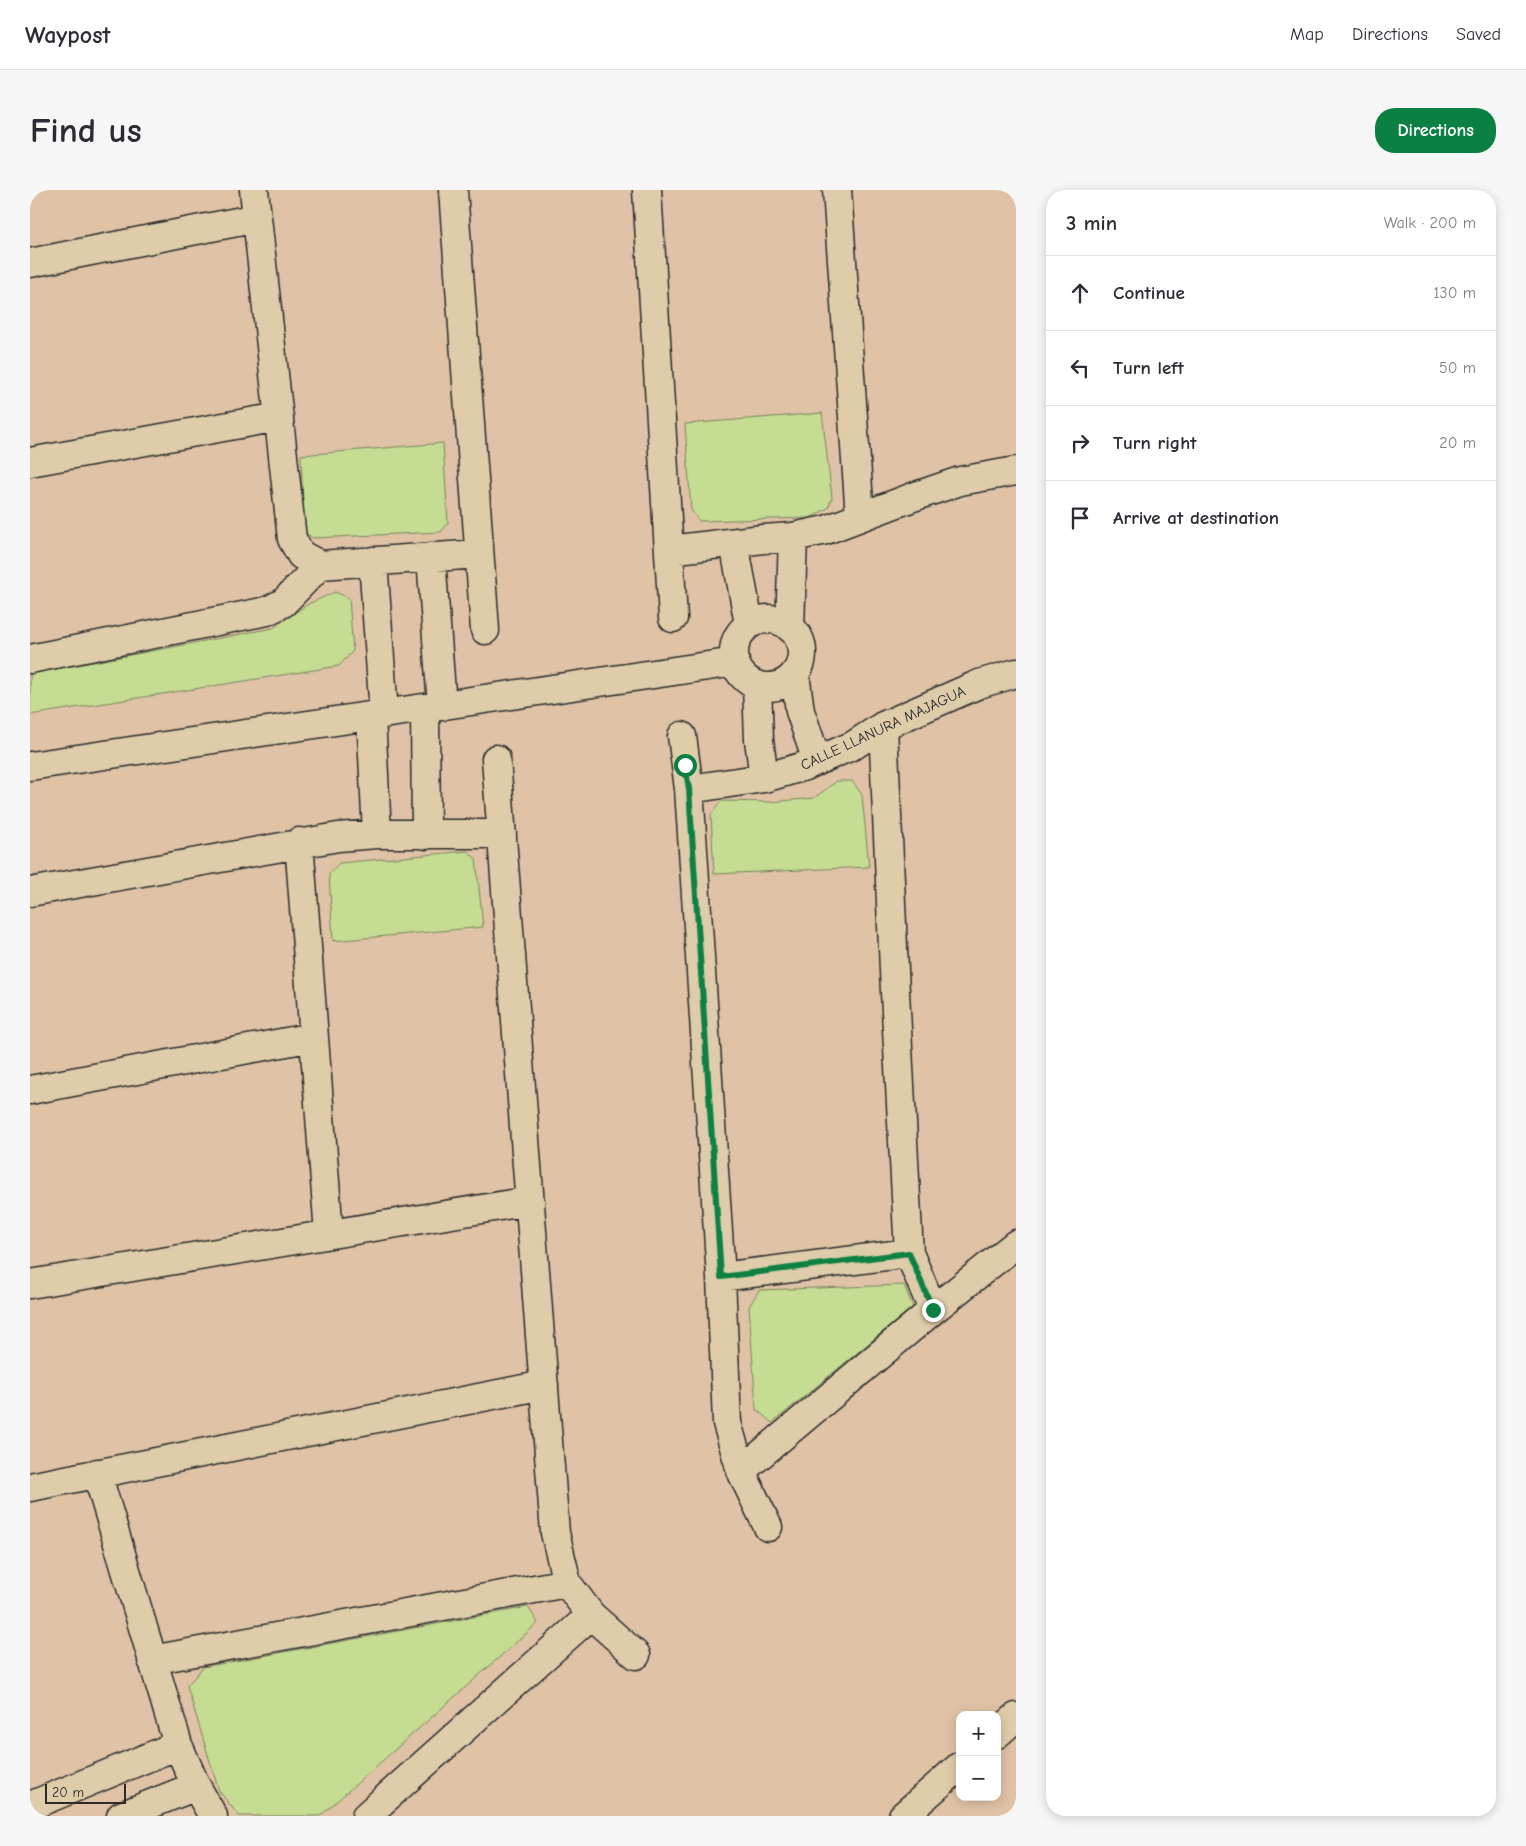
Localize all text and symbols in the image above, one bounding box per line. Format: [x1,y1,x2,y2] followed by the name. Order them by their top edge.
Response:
[25,21,110,49] text: Waypost
[1290,24,1324,45] text: Map
[1352,24,1428,45] text: Directions
[1456,24,1501,45] text: Saved
[1375,108,1496,153] button: Directions
[30,110,142,151] text: Find us
[1066,211,1117,235] text: 3 min
[1384,214,1476,232] text: Walk · 200 m
[1066,279,1094,307] icon: ahead
[1113,282,1185,304] text: Continue
[1433,284,1476,302] text: 130 m
[1066,354,1094,382] icon: left
[1113,357,1184,379] text: Turn left
[1439,359,1476,377] text: 50 m
[1066,429,1094,457] icon: right
[1113,432,1197,454] text: Turn right
[1439,434,1476,452] text: 20 m
[1066,504,1094,532] icon: arrive
[1113,507,1279,529] text: Arrive at destination
[798,682,969,774] street label: CALLE LLANURA MAJAGUA
[674,754,697,777] route start
[922,1299,945,1322] route end
[956,1711,1001,1801] map controls
[956,1711,1001,1756] button: +
[956,1756,1001,1801] button: −
[45,1781,126,1804] scale bar
[52,1784,84,1801] text: 20 m

